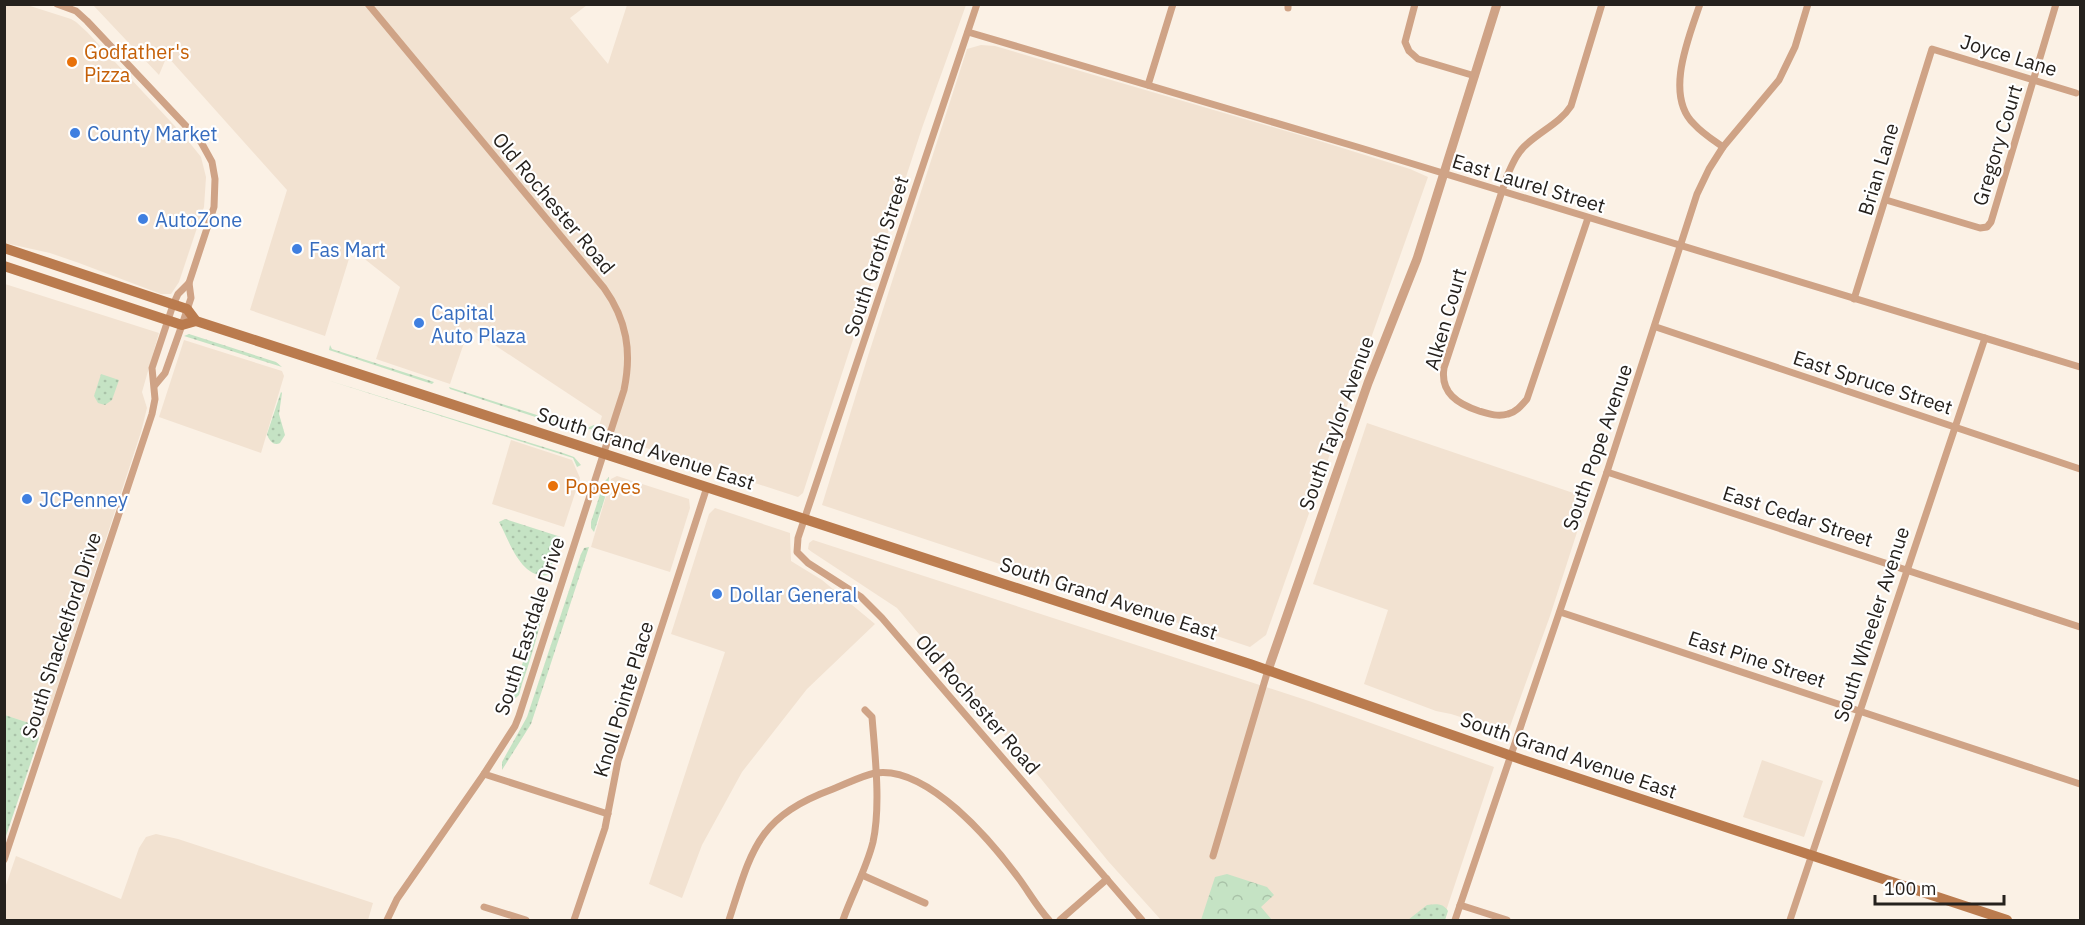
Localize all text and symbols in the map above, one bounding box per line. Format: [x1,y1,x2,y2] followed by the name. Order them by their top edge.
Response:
[1957,27,2061,83] street label: Joyce Lane
[84,38,190,88] place label: Godfather's Pizza
[65,55,79,69] marker: Godfather's Pizza
[1966,81,2028,209] street label: Gregory Court
[87,120,218,147] place label: County Market
[1851,120,1905,218] street label: Brian Lane
[68,126,82,140] marker: County Market
[487,126,621,280] street label: Old Rochester Road
[1449,147,1609,219] street label: East Laurel Street
[837,172,915,340] street label: South Groth Street
[155,206,242,233] place label: AutoZone
[136,212,150,226] marker: AutoZone
[309,236,386,263] place label: Fas Mart
[290,242,304,256] marker: Fas Mart
[1418,265,1472,373] street label: Alken Court
[431,299,527,349] place label: Capital Auto Plaza
[412,316,426,330] marker: Capital Auto Plaza
[1292,332,1380,514] street label: South Taylor Avenue
[1790,343,1956,421] street label: East Spruce Street
[1556,360,1638,534] street label: South Pope Avenue
[534,400,758,496] street label: South Grand Avenue East
[565,473,641,500] place label: Popeyes
[546,479,560,493] marker: Popeyes
[1720,479,1876,553] street label: East Cedar Street
[39,486,128,513] place label: JCPenney
[20,492,34,506] marker: JCPenney
[1827,523,1915,725] street label: South Wheeler Avenue
[15,528,107,741] street label: South Shackelford Drive
[487,533,571,719] street label: South Eastdale Drive
[997,550,1221,646] street label: South Grand Avenue East
[729,581,858,608] place label: Dollar General
[710,587,724,601] marker: Dollar General
[586,618,660,780] street label: Knoll Pointe Place
[1685,624,1829,694] street label: East Pine Street
[910,628,1046,780] street label: Old Rochester Road
[1457,705,1681,805] street label: South Grand Avenue East
[1875,868,2004,906] scale bar
[1884,877,1936,900] text: 100 m

